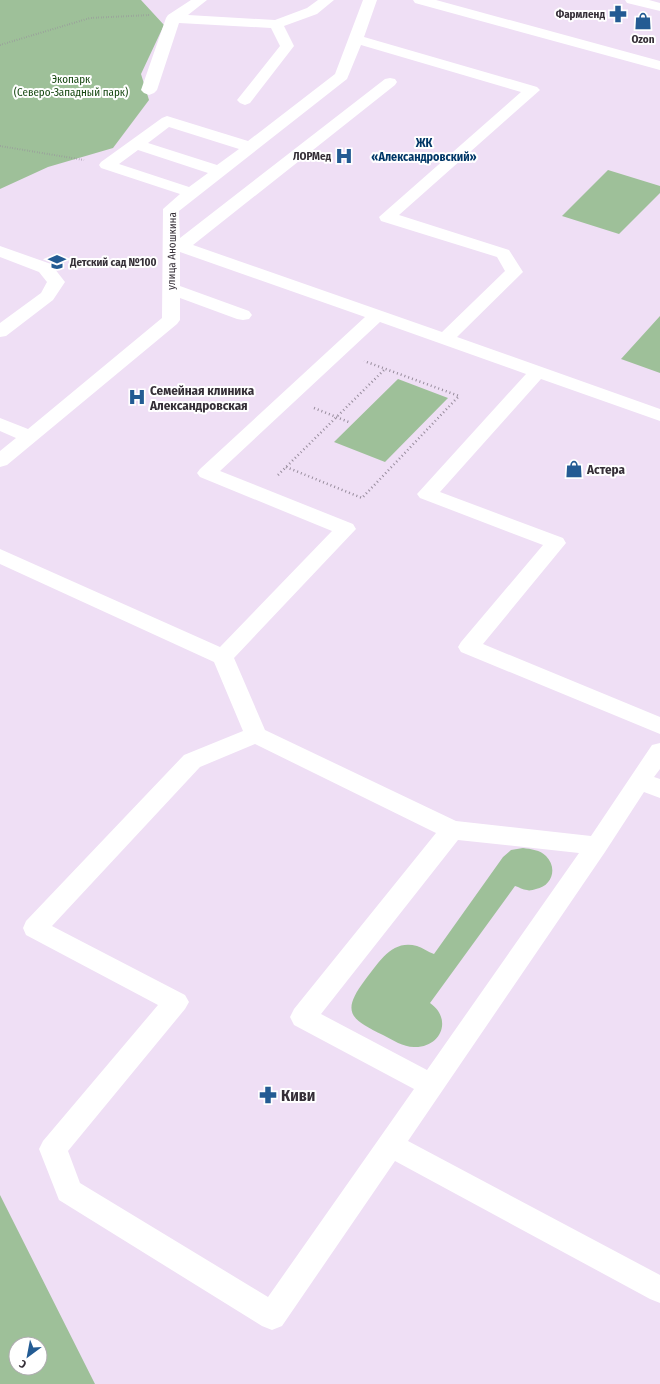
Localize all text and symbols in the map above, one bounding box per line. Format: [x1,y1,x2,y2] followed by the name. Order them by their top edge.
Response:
[608,4,628,24] pharmacy icon: Фармленд
[556,8,605,21] place label: Фармленд
[633,11,653,31] shop icon: Ozon
[632,33,655,46] place label: Ozon
[14,73,128,99] park label: Экопарк (Северо-Западный парк)
[371,136,477,164] district label: ЖК «Александровский»
[334,146,354,166] hospital icon: ЛОРМед
[293,150,331,163] place label: ЛОРМед
[165,212,179,290] street label: улица Аношкина
[47,252,67,272] school or university icon: Детский сад №100
[69,256,156,269] place label: Детский сад №100
[149,383,255,413] place label: Семейная клиника Александровская
[127,387,147,407] hospital icon: Семейная клиника Александровская
[564,459,584,479] shop icon: Астера
[586,462,626,477] place label: Астера
[258,1085,278,1105] pharmacy icon: Киви
[281,1086,315,1105] place label: Киви
[8,1336,48,1376] north arrow
[17,1357,29,1371] text: С

